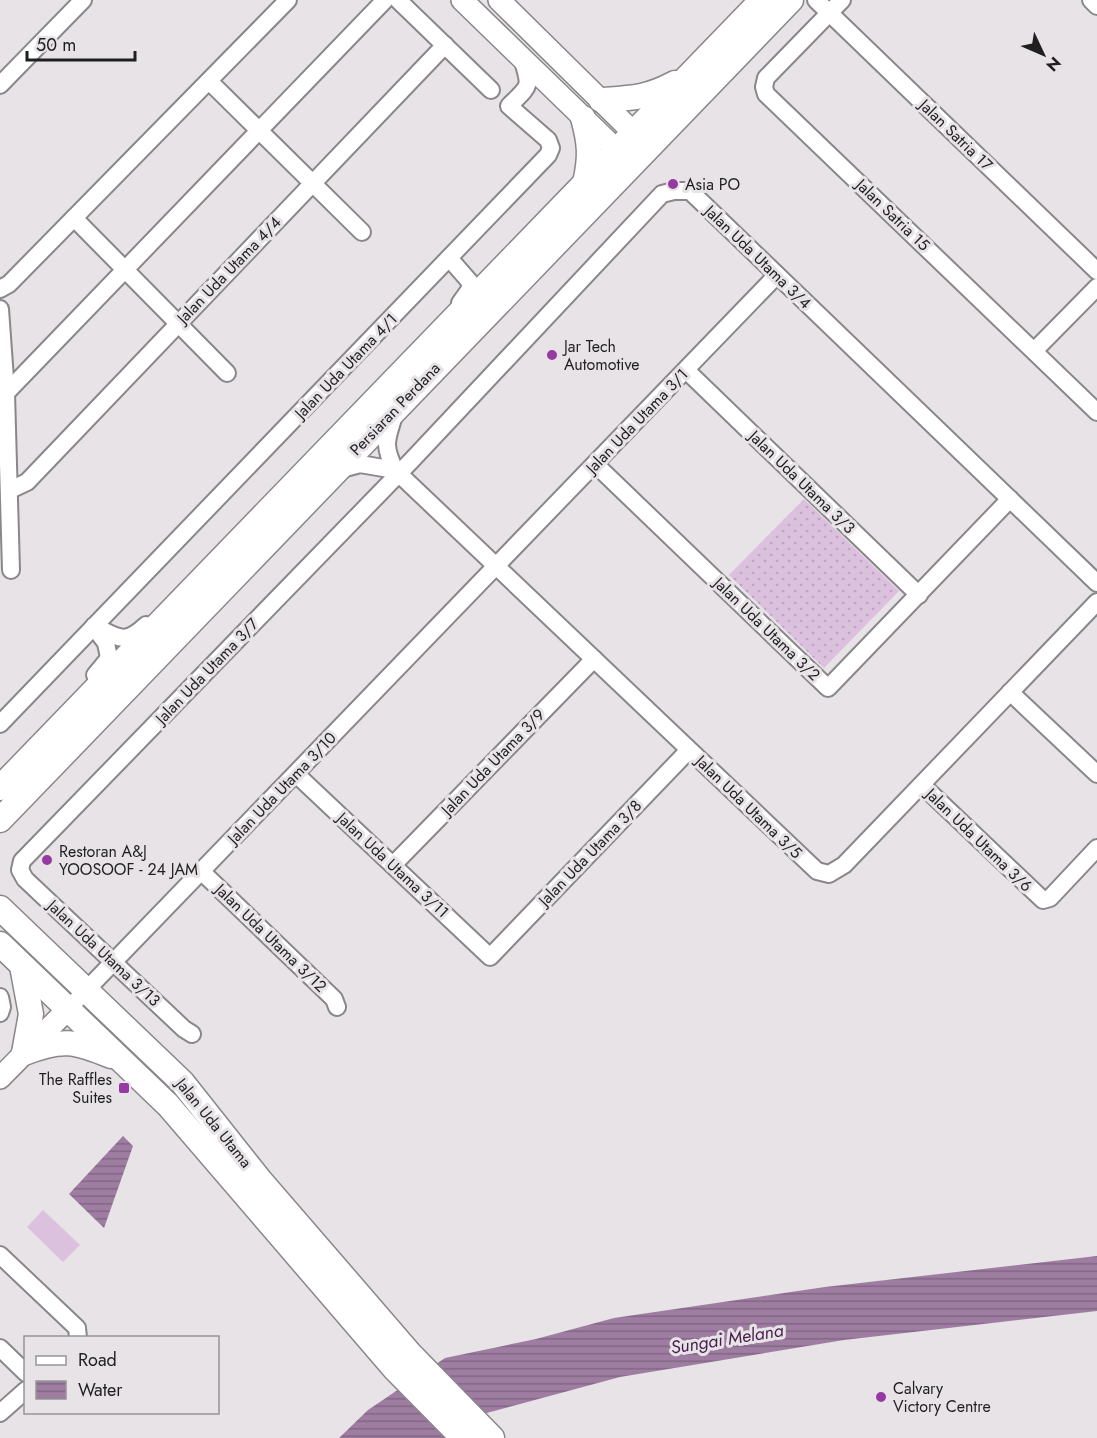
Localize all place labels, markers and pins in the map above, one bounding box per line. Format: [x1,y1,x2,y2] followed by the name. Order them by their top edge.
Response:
[685,173,740,196] place label: Asia PO
[666,177,680,191] marker: Asia PO
[562,335,639,376] place label: Jar Tech Automotive
[545,348,559,362] marker: Jar Tech Automotive
[59,840,198,881] place label: Restoran A&J YOOSOOF - 24 JAM
[40,853,54,867] marker: Restoran A&J YOOSOOF - 24 JAM
[39,1068,112,1109] place label: The Raffles Suites
[117,1081,131,1095] marker: The Raffles Suites
[893,1377,991,1418] place label: Calvary Victory Centre
[874,1390,888,1404] marker: Calvary Victory Centre

